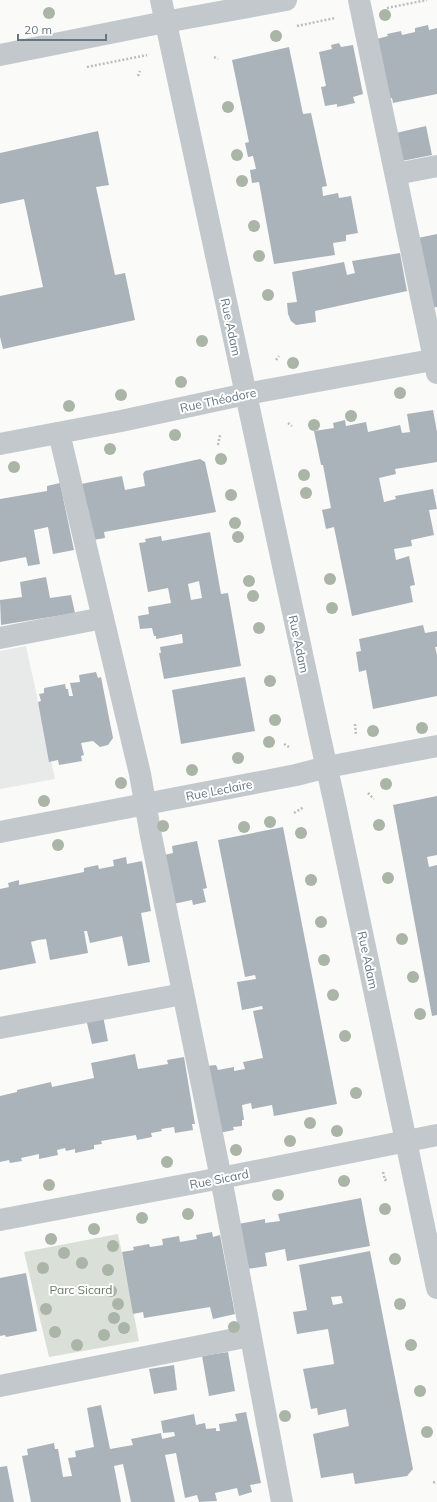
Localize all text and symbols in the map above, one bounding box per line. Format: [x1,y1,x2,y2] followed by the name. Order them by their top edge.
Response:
[18,16,106,42] scale bar
[24,22,52,37] text: 20 m
[218,297,244,357] street label: Rue Adam
[179,385,257,415] street label: Rue Théodore
[286,614,312,674] street label: Rue Adam
[184,776,254,804] street label: Rue Leclaire
[355,930,381,990] street label: Rue Adam
[188,1166,250,1192] street label: Rue Sicard
[50,1282,112,1297] park label: Parc Sicard

